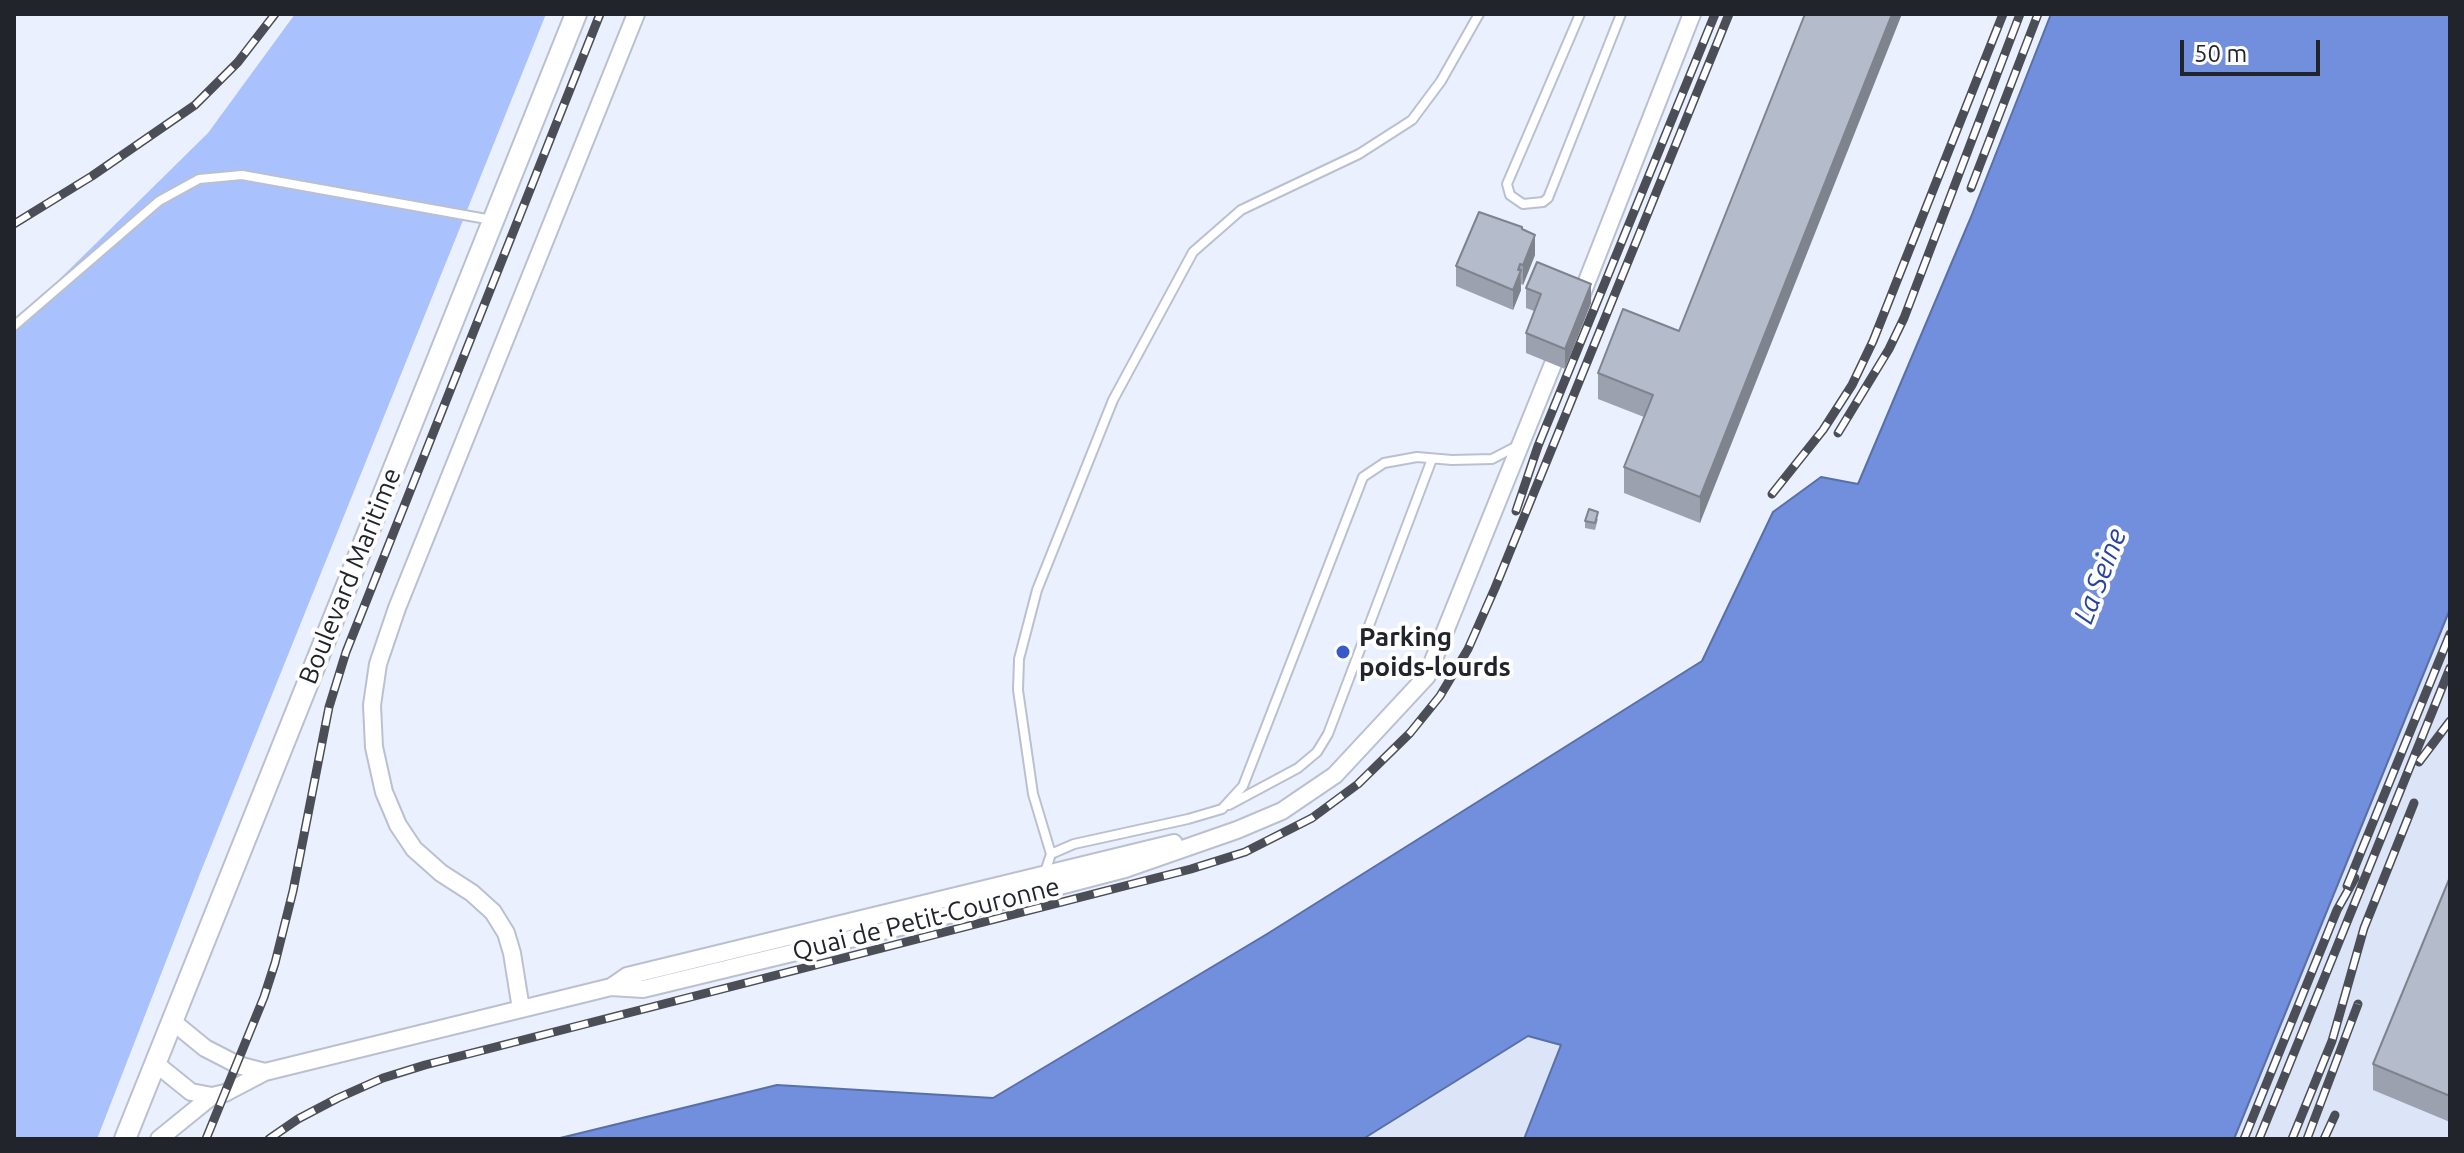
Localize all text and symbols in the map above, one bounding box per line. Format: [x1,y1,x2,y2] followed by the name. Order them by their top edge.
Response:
[2184,24,2324,74] scale bar
[2194,40,2247,67] text: 50 m
[292,463,408,689] street label: Boulevard Maritime
[2067,524,2133,628] water label: La Seine
[1359,621,1511,682] place label: Parking poids-lourds
[1334,643,1352,661] marker: Parking poids-lourds
[789,871,1063,967] street label: Quai de Petit-Couronne

